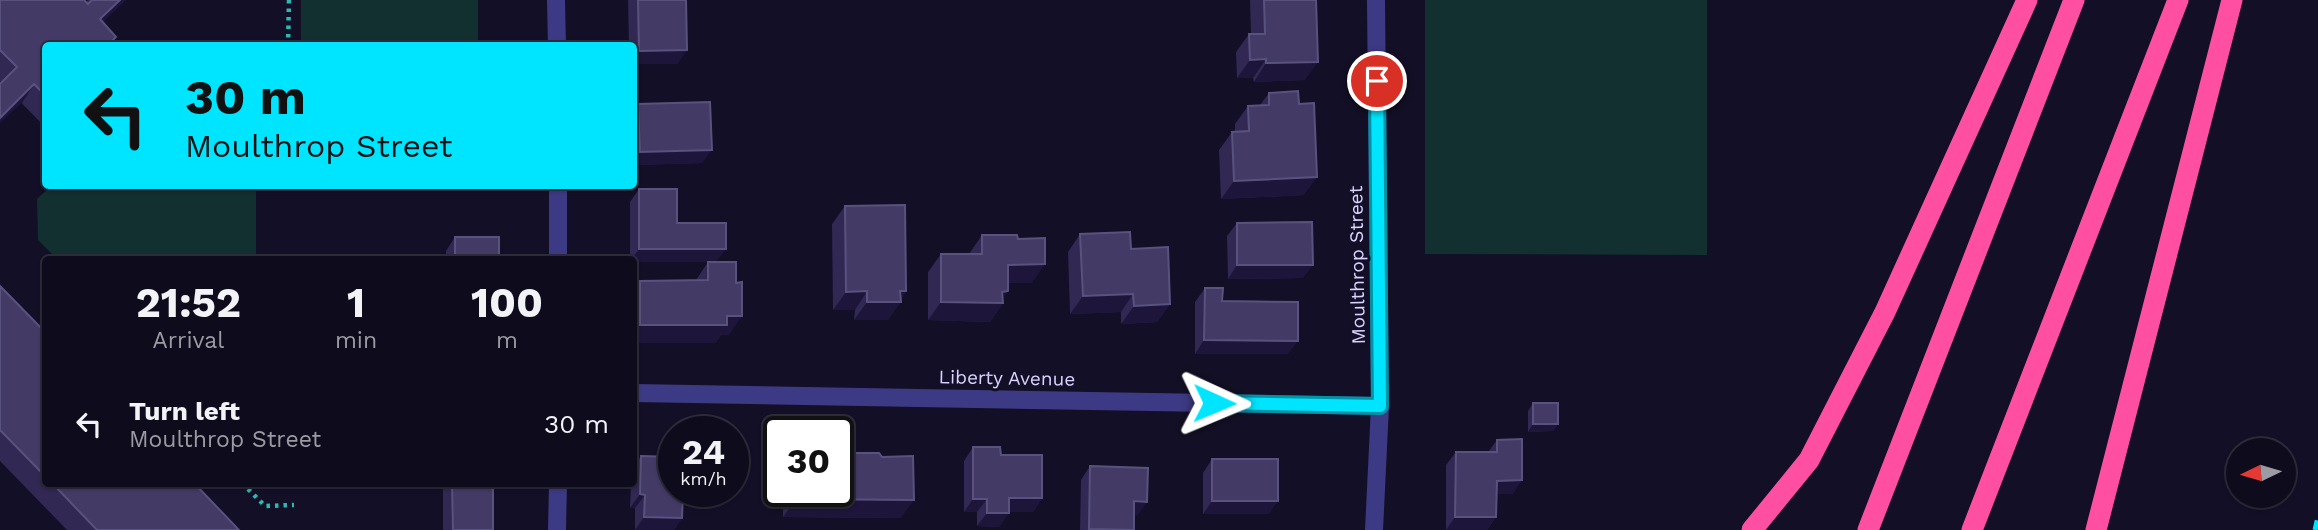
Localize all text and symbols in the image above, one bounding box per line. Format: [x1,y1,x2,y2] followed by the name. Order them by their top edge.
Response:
[1347,51,1407,111] pin
[1358,62,1396,100] icon: arrive
[185,68,306,126] text: 30 m
[70,70,161,161] icon: left
[185,127,452,165] text: Moulthrop Street
[1344,185,1370,345] street label: Moulthrop Street
[136,278,241,327] text: 21:52
[347,278,365,327] text: 1
[471,278,543,327] text: 100
[153,327,224,354] text: Arrival
[335,327,377,354] text: min
[496,327,518,354] text: m
[938,365,1076,391] street label: Liberty Avenue
[1177,366,1251,440] position arrow
[129,396,240,426] text: Turn left
[70,405,108,443] icon: left
[544,409,609,439] text: 30 m
[763,416,854,507] speed limit sign: 30
[129,426,321,453] text: Moulthrop Street
[682,431,725,473] text: 24
[2226,438,2296,508] north arrow
[2226,438,2296,508] map controls
[680,468,727,489] text: km/h

